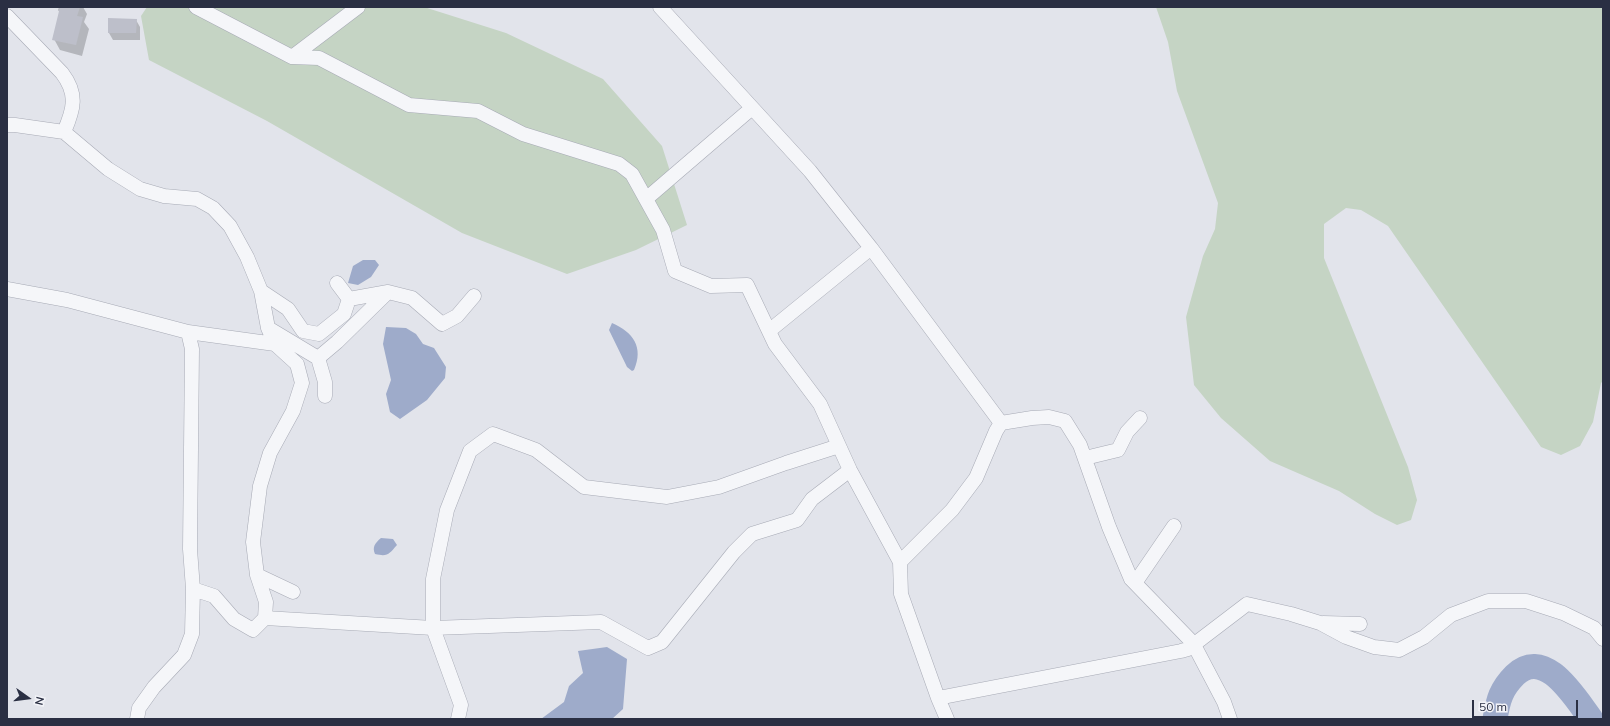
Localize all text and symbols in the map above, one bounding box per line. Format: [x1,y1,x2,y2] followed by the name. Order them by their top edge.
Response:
[8,678,48,718] north arrow
[1474,692,1580,718] scale bar
[32,695,47,707] text: N
[1479,699,1507,714] text: 50 m

